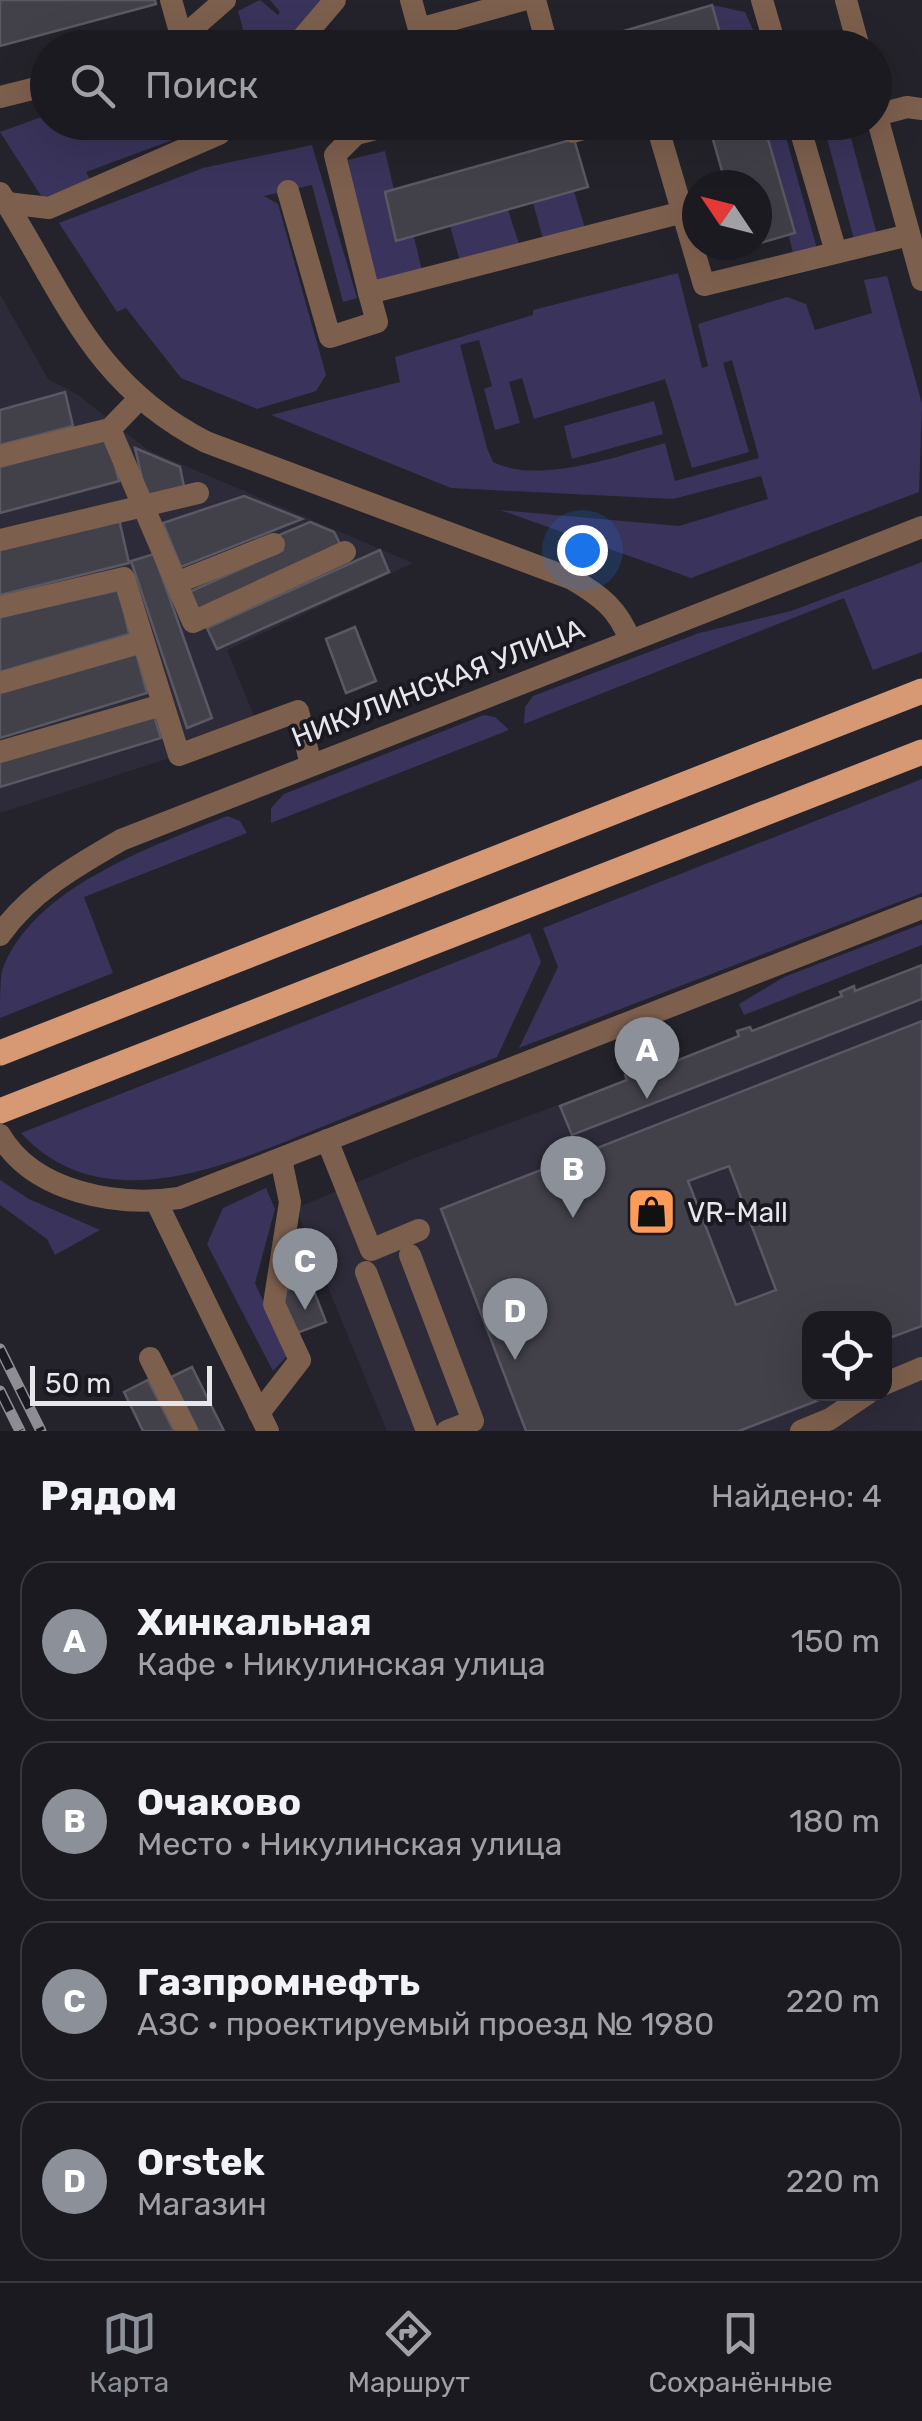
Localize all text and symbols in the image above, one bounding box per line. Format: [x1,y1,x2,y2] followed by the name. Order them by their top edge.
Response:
[30,30,892,140] search box
[65,58,120,113] icon: search
[145,62,258,108] text: Поиск
[682,170,772,260] north arrow
[557,525,608,576] your location
[287,612,589,754] street label: НИКУЛИНСКАЯ УЛИЦА
[614,1016,680,1099] pin: A
[540,1136,606,1218] pin: B
[626,1186,678,1238] shop icon: VR-Mall
[687,1196,788,1229] place label: VR-Mall
[272,1228,338,1310] pin: C
[482,1278,548,1360] pin: D
[802,1311,892,1401] map controls
[802,1311,892,1401] button: locate
[30,1361,212,1406] scale bar
[45,1367,111,1400] text: 50 m
[40,1471,177,1521] text: Рядом
[711,1477,882,1515] text: Найдено: 4
[137,1599,372,1645] text: Хинкальная
[63,1622,86,1660] text: A
[791,1622,880,1660] text: 150 m
[137,1645,546,1683] text: Кафе · Никулинская улица
[137,1779,301,1825] text: Очаково
[63,1802,86,1840] text: B
[789,1802,880,1840] text: 180 m
[137,1825,562,1863] text: Место · Никулинская улица
[137,1959,420,2005] text: Газпромнефть
[63,1982,86,2020] text: C
[786,1982,880,2020] text: 220 m
[137,2005,714,2043] text: АЗС · проектируемый проезд № 1980
[137,2139,265,2185] text: Orstek
[63,2162,86,2200] text: D
[786,2162,880,2200] text: 220 m
[137,2185,267,2223] text: Магазин
[89,2306,169,2399] tab: Карта
[348,2306,470,2399] tab: Маршрут
[648,2306,833,2399] tab: Сохранённые

